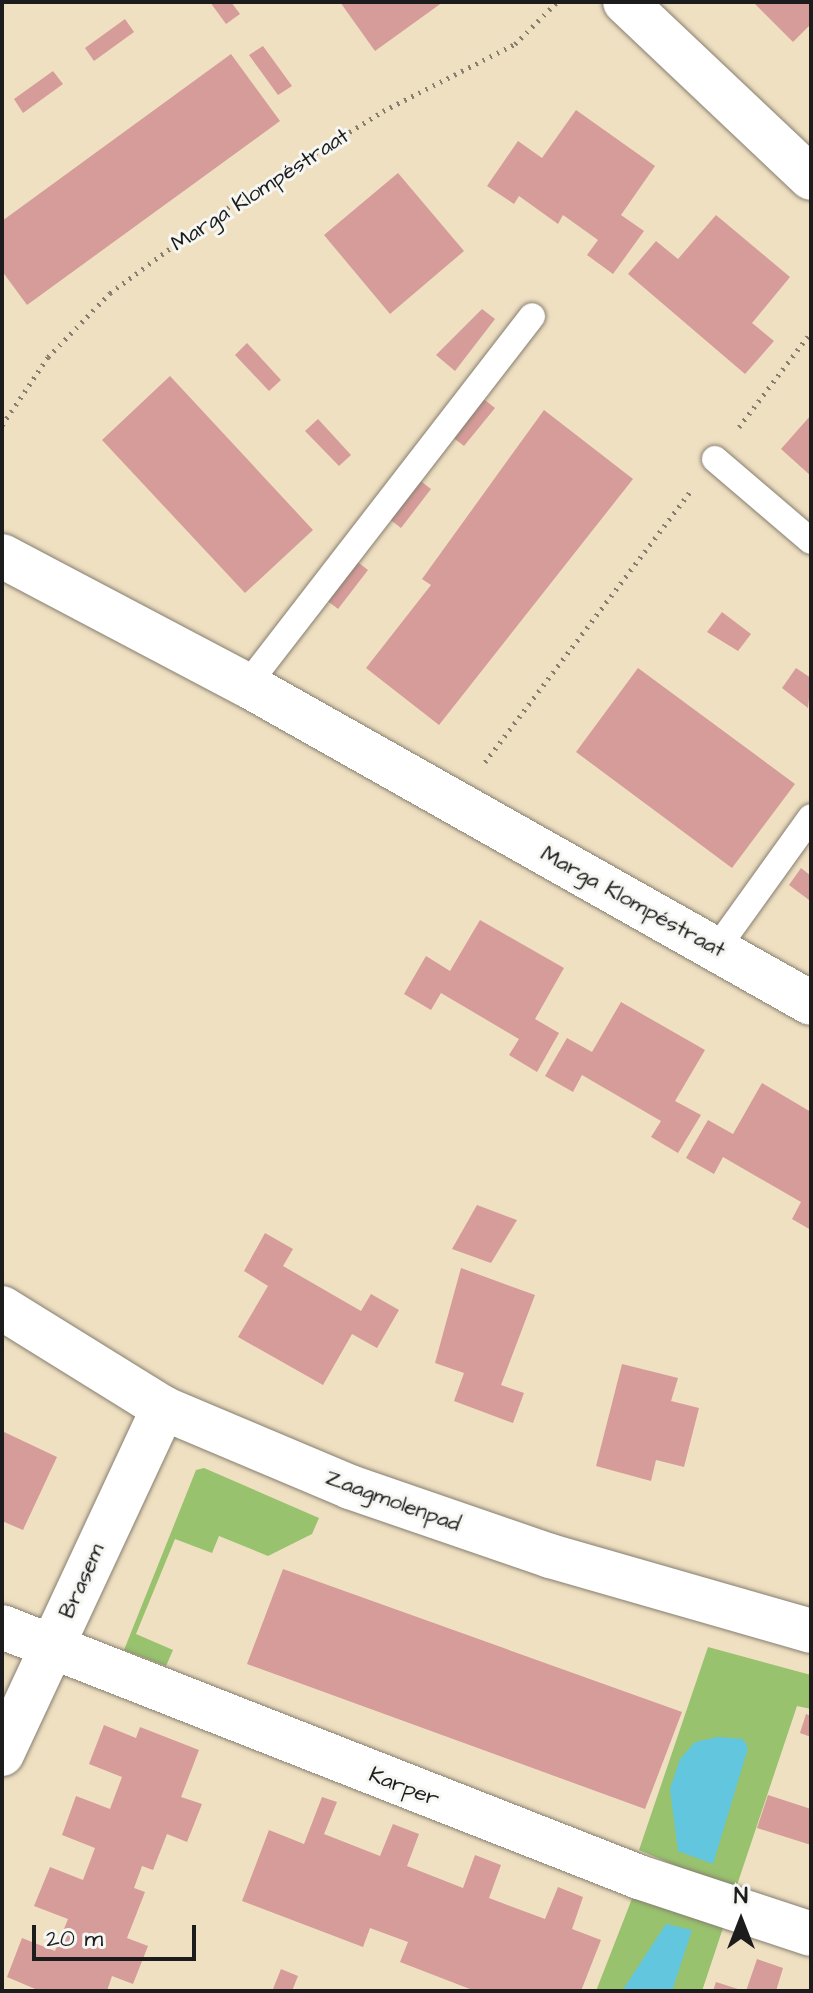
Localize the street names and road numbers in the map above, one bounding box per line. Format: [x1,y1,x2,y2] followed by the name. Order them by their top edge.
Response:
[166,123,354,257] street label: Marga Klompéstraat
[536,840,730,964] street label: Marga Klompéstraat
[322,1464,464,1538] street label: Zaagmolenpad
[54,1540,110,1622] street label: Brasem
[365,1762,443,1812] street label: Karper

